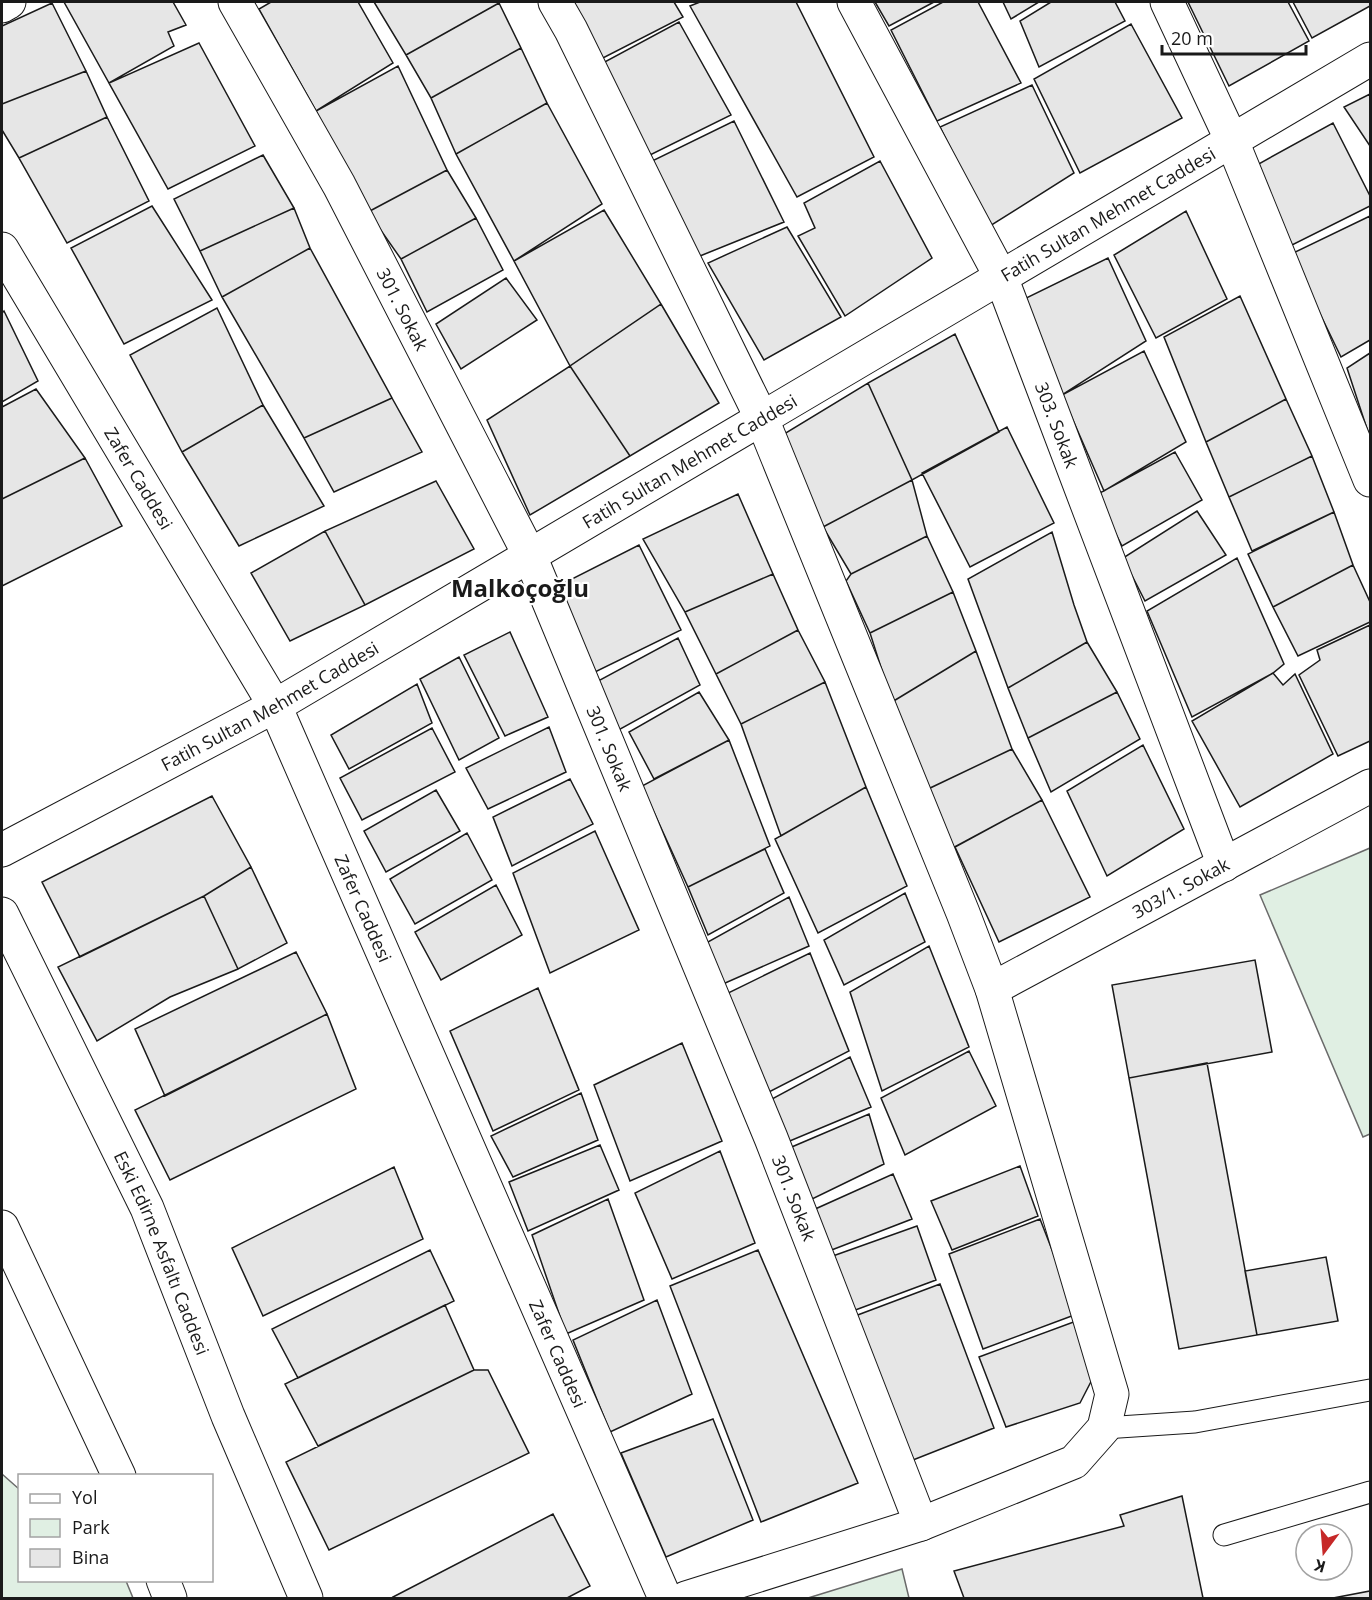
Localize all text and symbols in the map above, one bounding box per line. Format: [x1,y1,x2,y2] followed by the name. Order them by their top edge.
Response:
[1162,18,1306,56] scale bar
[1171,26,1213,50] text: 20 m
[996,141,1220,287] street label: Fatih Sultan Mehmet Caddesi
[372,264,434,355] street label: 301. Sokak
[1030,379,1084,472] street label: 303. Sokak
[578,388,801,534] street label: Fatih Sultan Mehmet Caddesi
[99,423,179,534] street label: Zafer Caddesi
[451,571,589,604] district label: Malkoçoğlu
[157,636,383,776] street label: Fatih Sultan Mehmet Caddesi
[581,702,638,795] street label: 301. Sokak
[329,851,397,966] street label: Zafer Caddesi
[1128,852,1234,924] street label: 303/1. Sokak
[109,1147,215,1358] street label: Eski Edirne Asfaltı Caddesi
[767,1152,822,1245] street label: 301. Sokak
[524,1296,592,1411] street label: Zafer Caddesi
[18,1474,213,1582] legend
[72,1485,97,1509] text: Yol
[72,1515,110,1539] text: Park
[1294,1522,1354,1582] north arrow
[72,1545,109,1569] text: Bina
[1311,1554,1328,1578] text: K

